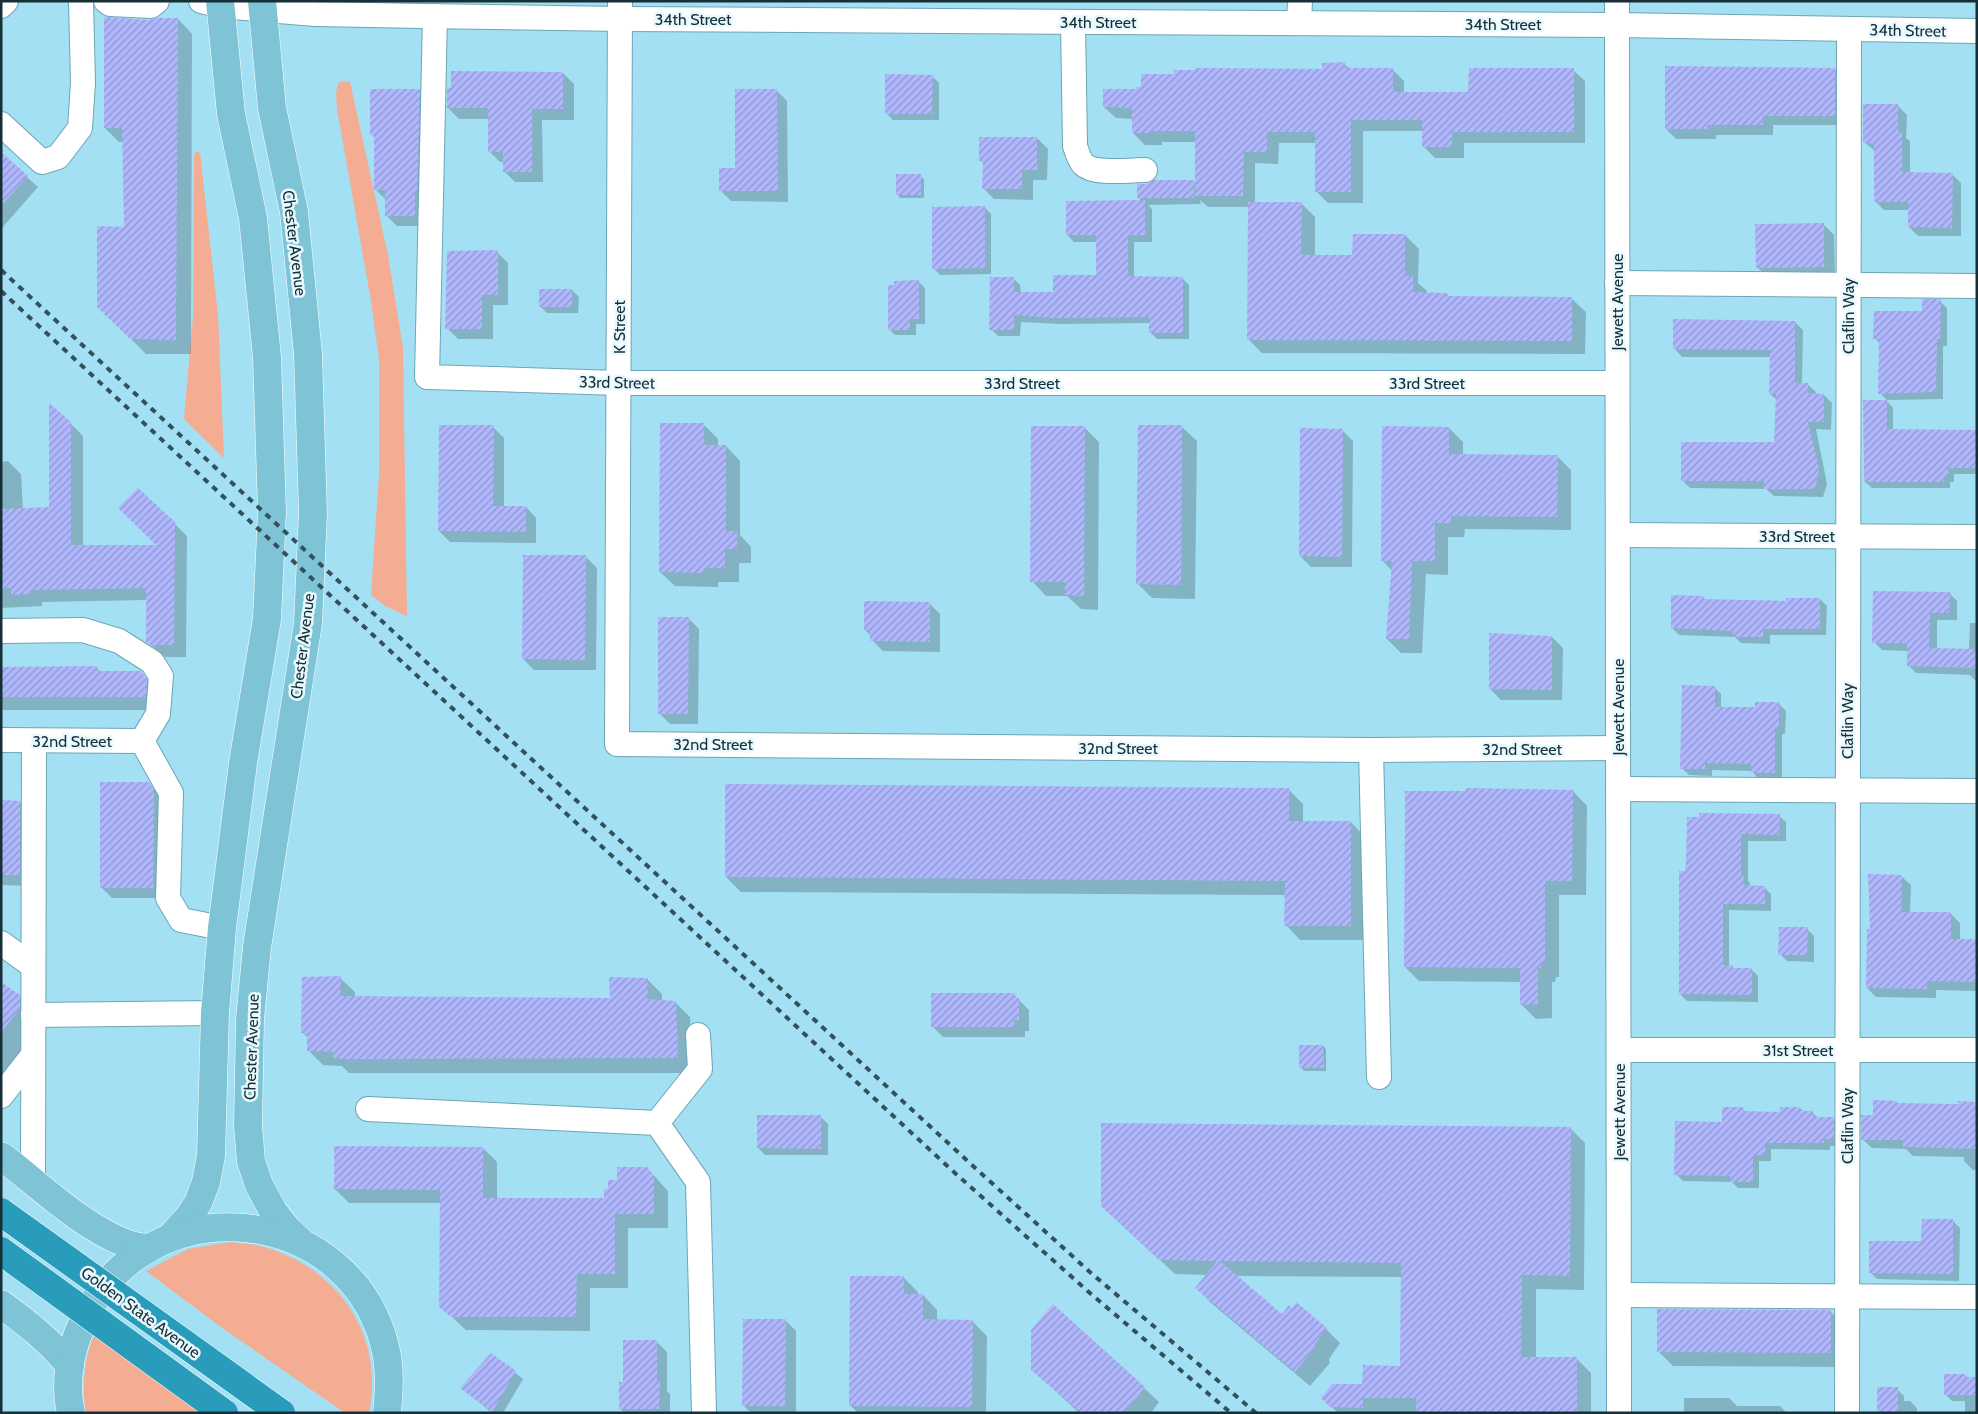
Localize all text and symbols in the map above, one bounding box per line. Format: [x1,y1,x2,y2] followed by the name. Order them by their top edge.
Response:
[655,10,732,29] street label: 34th Street
[1060,13,1137,32] street label: 34th Street
[1465,15,1542,34] street label: 34th Street
[1869,20,1947,41] street label: 34th Street
[279,189,310,297] street label: Chester Avenue
[1608,254,1627,351] street label: Jewett Avenue
[1839,278,1858,354] street label: Claflin Way
[610,300,629,354] street label: K Street
[579,372,656,393] street label: 33rd Street
[984,374,1060,393] street label: 33rd Street
[1389,374,1465,393] street label: 33rd Street
[1759,527,1835,546] street label: 33rd Street
[287,592,318,700] street label: Chester Avenue
[1609,659,1628,756] street label: Jewett Avenue
[1838,683,1857,759] street label: Claflin Way
[32,732,112,751] street label: 32nd Street
[673,735,753,754] street label: 32nd Street
[1078,739,1158,758] street label: 32nd Street
[1482,740,1562,759] street label: 32nd Street
[240,994,263,1100] street label: Chester Avenue
[1763,1041,1834,1060] street label: 31st Street
[1610,1064,1629,1161] street label: Jewett Avenue
[1838,1088,1857,1164] street label: Claflin Way
[77,1263,204,1362] street label: Golden State Avenue

